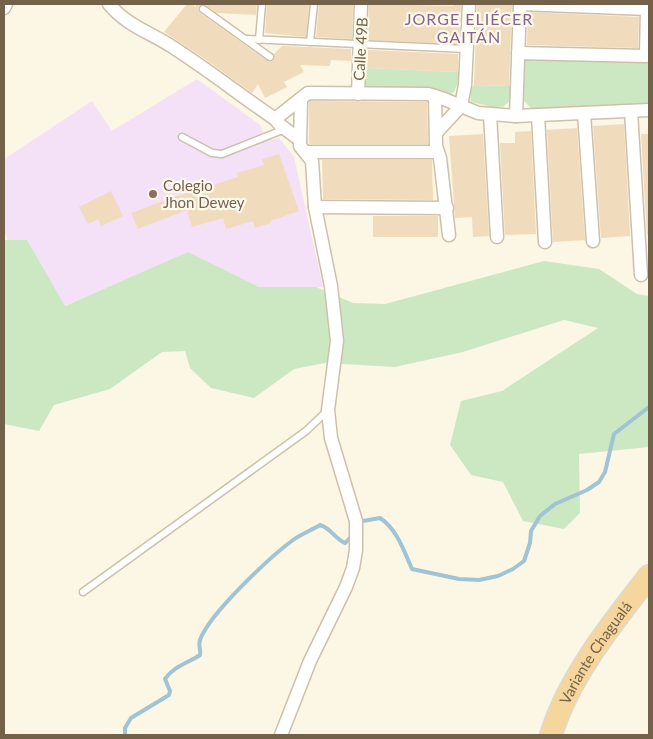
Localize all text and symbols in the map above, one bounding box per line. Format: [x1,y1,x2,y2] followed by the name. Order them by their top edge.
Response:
[405,9,533,46] district label: JORGE ELIÉCER GAITÁN
[349,17,371,81] street label: Calle 49B
[163,176,245,211] place label: Colegio Jhon Dewey
[147,188,159,200] marker: Colegio Jhon Dewey
[555,598,635,707] street label: Variante Chagualá

